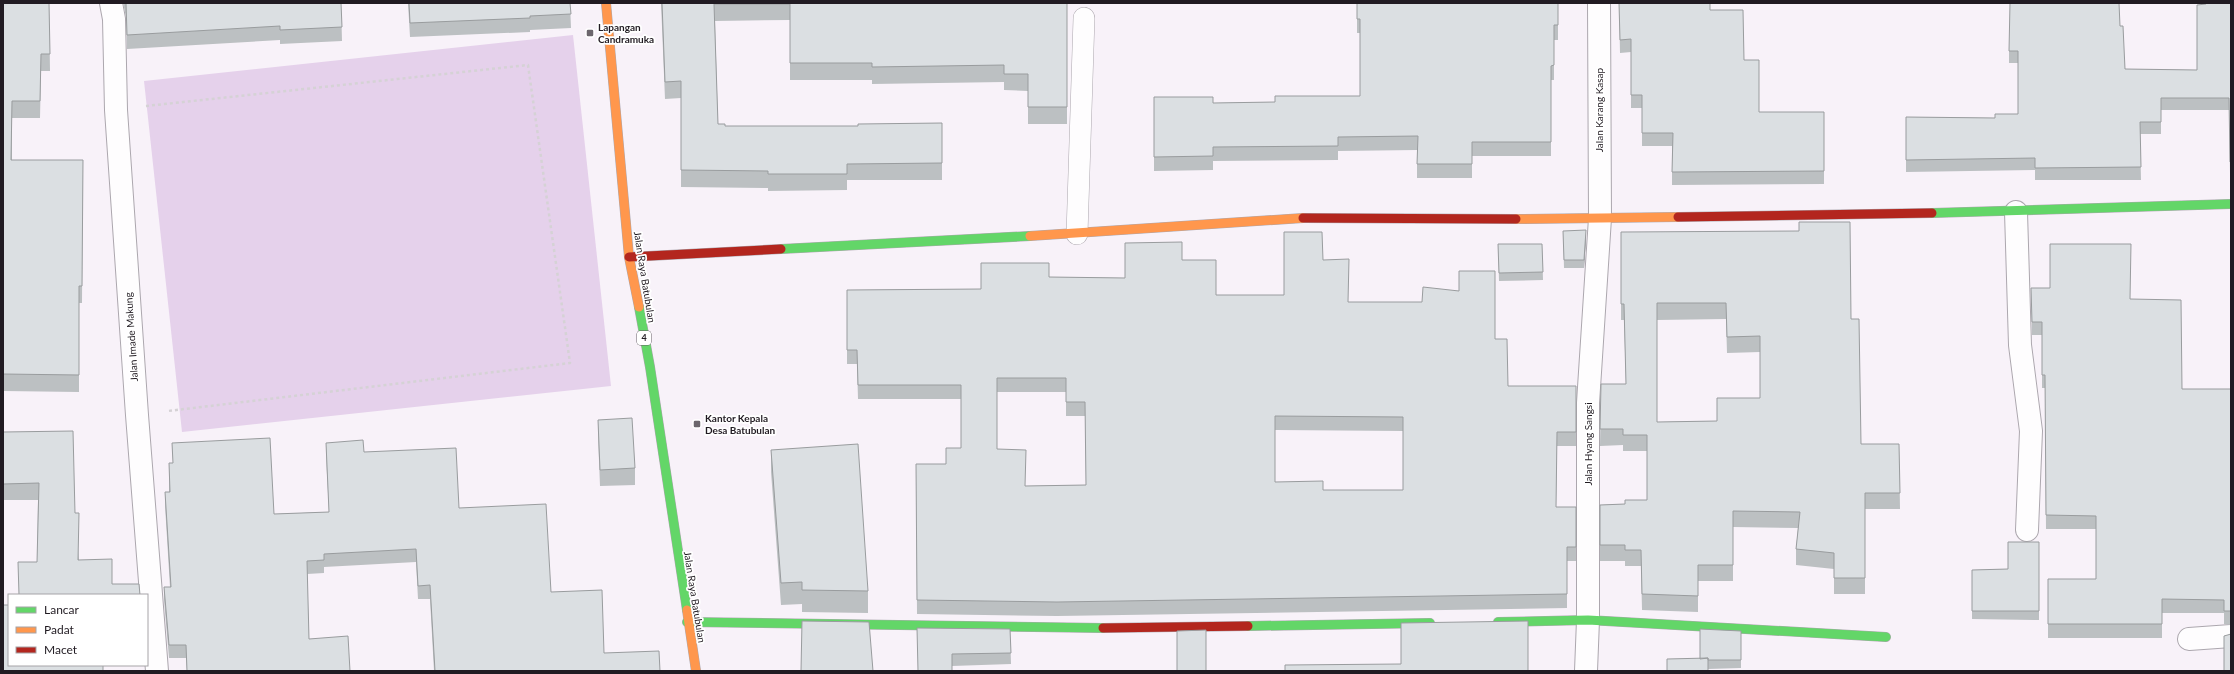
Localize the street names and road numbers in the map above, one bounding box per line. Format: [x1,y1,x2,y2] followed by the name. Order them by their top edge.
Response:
[1593,67,1605,152] street label: Jalan Karang Kasap
[632,230,658,324] street label: Jalan Raya Batubulan
[122,292,140,382] street label: Jalan Imade Makung
[637,331,651,345] road number: 4
[1582,402,1594,486] street label: Jalan Hyang Sangsi
[682,550,708,644] street label: Jalan Raya Batubulan

